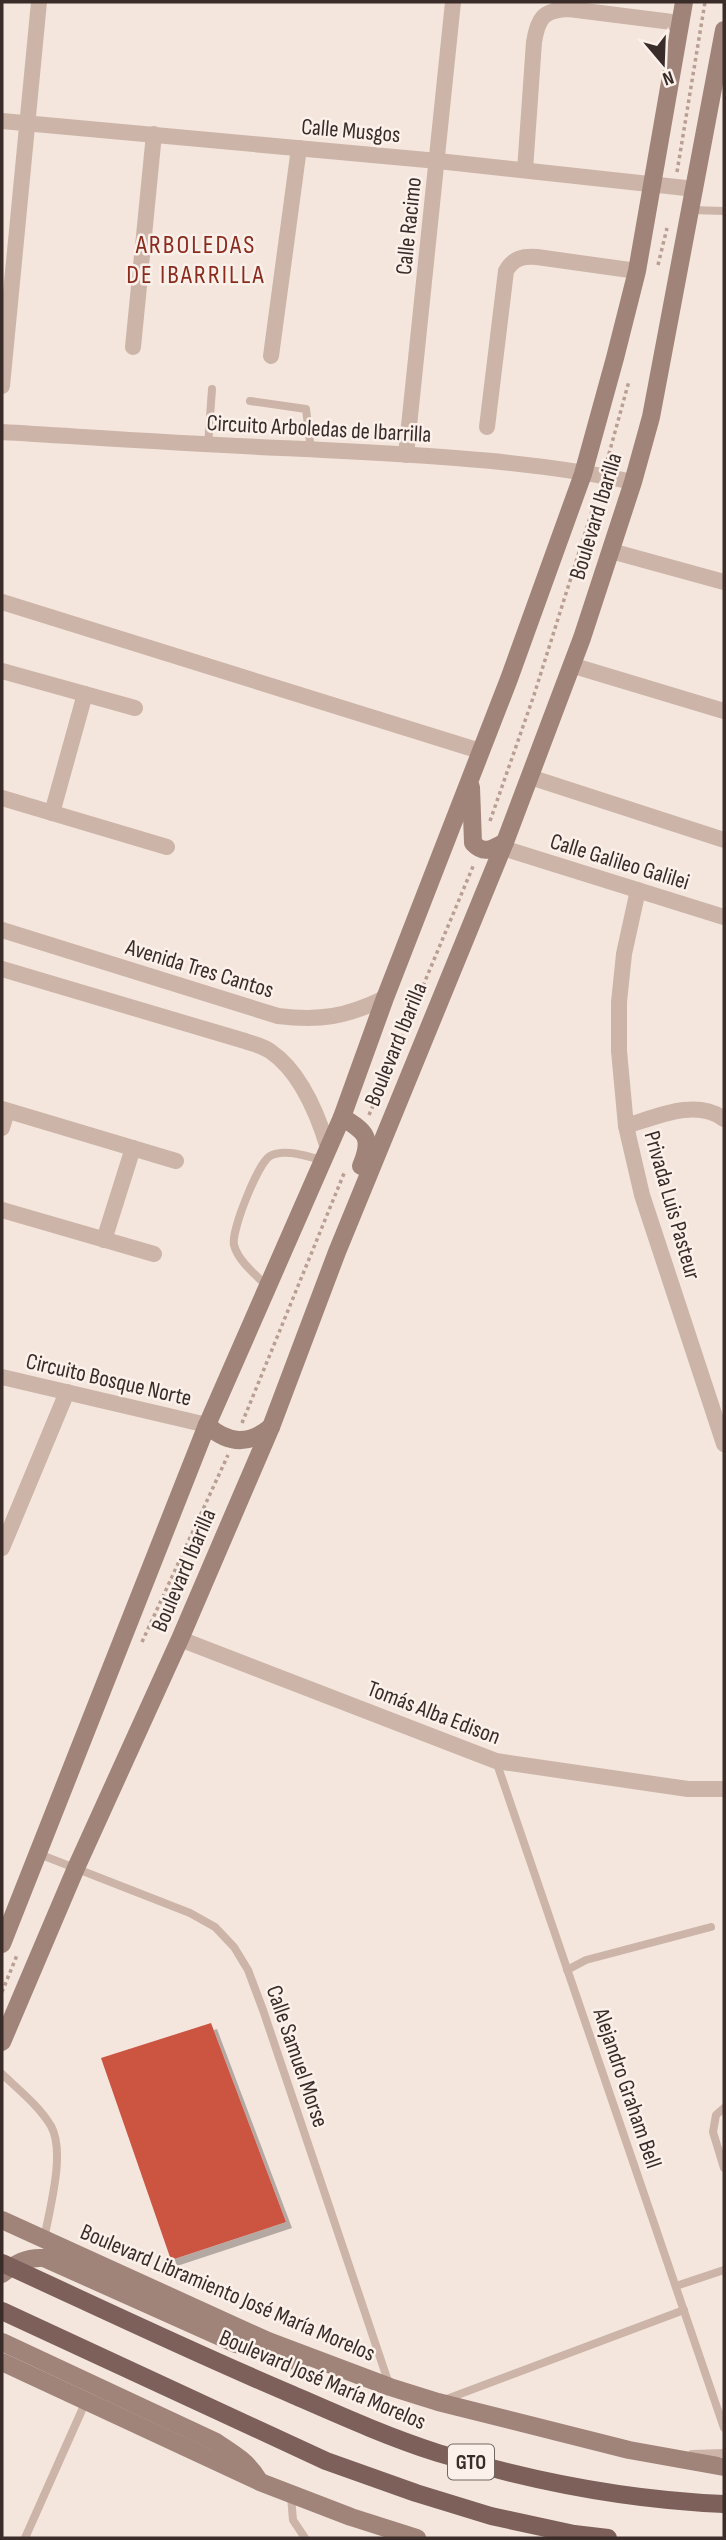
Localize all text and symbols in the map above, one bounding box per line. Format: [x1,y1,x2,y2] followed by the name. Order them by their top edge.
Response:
[628,28,698,98] north arrow
[660,65,677,90] text: N
[300,113,402,149] street label: Calle Musgos
[390,176,428,276] street label: Calle Racimo
[126,230,266,291] district label: ARBOLEDAS DE IBARRILLA
[206,409,432,449] street label: Circuito Arboledas de Ibarrilla
[563,450,628,583] street label: Boulevard Ibarilla
[547,827,693,896] street label: Calle Galileo Galilei
[121,933,277,1005] street label: Avenida Tres Cantos
[358,978,433,1110] street label: Boulevard Ibarilla
[637,1128,707,1283] street label: Privada Luis Pasteur
[23,1347,194,1413] street label: Circuito Bosque Norte
[145,1505,222,1636] street label: Boulevard Ibarilla
[363,1675,504,1751] street label: Tomás Alba Edison
[260,1982,334,2131] street label: Calle Samuel Morse
[586,2004,668,2172] street label: Alejandro Graham Bell
[76,2218,379,2368] street label: Boulevard Libramiento José María Morelos
[215,2324,430,2436] street label: Boulevard José María Morelos
[448,2444,494,2480] road number: GTO

